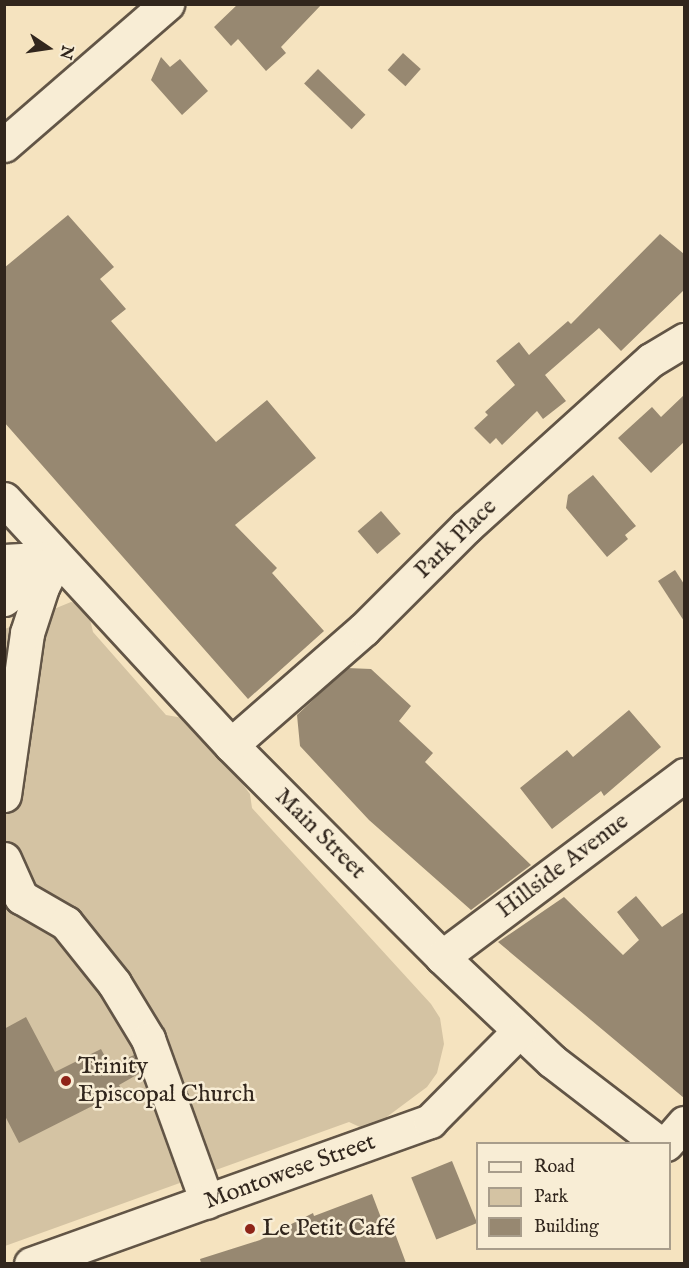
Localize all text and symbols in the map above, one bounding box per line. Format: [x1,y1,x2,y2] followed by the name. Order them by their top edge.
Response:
[18,18,78,78] north arrow
[54,43,77,61] text: N
[409,493,503,585] street label: Park Place
[268,782,372,886] street label: Main Street
[492,807,634,925] street label: Hillside Avenue
[78,1053,255,1109] place label: Trinity Episcopal Church
[59,1074,73,1088] marker: Trinity Episcopal Church
[201,1128,379,1216] street label: Montowese Street
[476,1142,671,1250] legend
[534,1156,575,1179] text: Road
[534,1186,568,1209] text: Park
[262,1215,395,1243] place label: Le Petit Café
[534,1216,599,1239] text: Building
[243,1222,257,1236] marker: Le Petit Café

